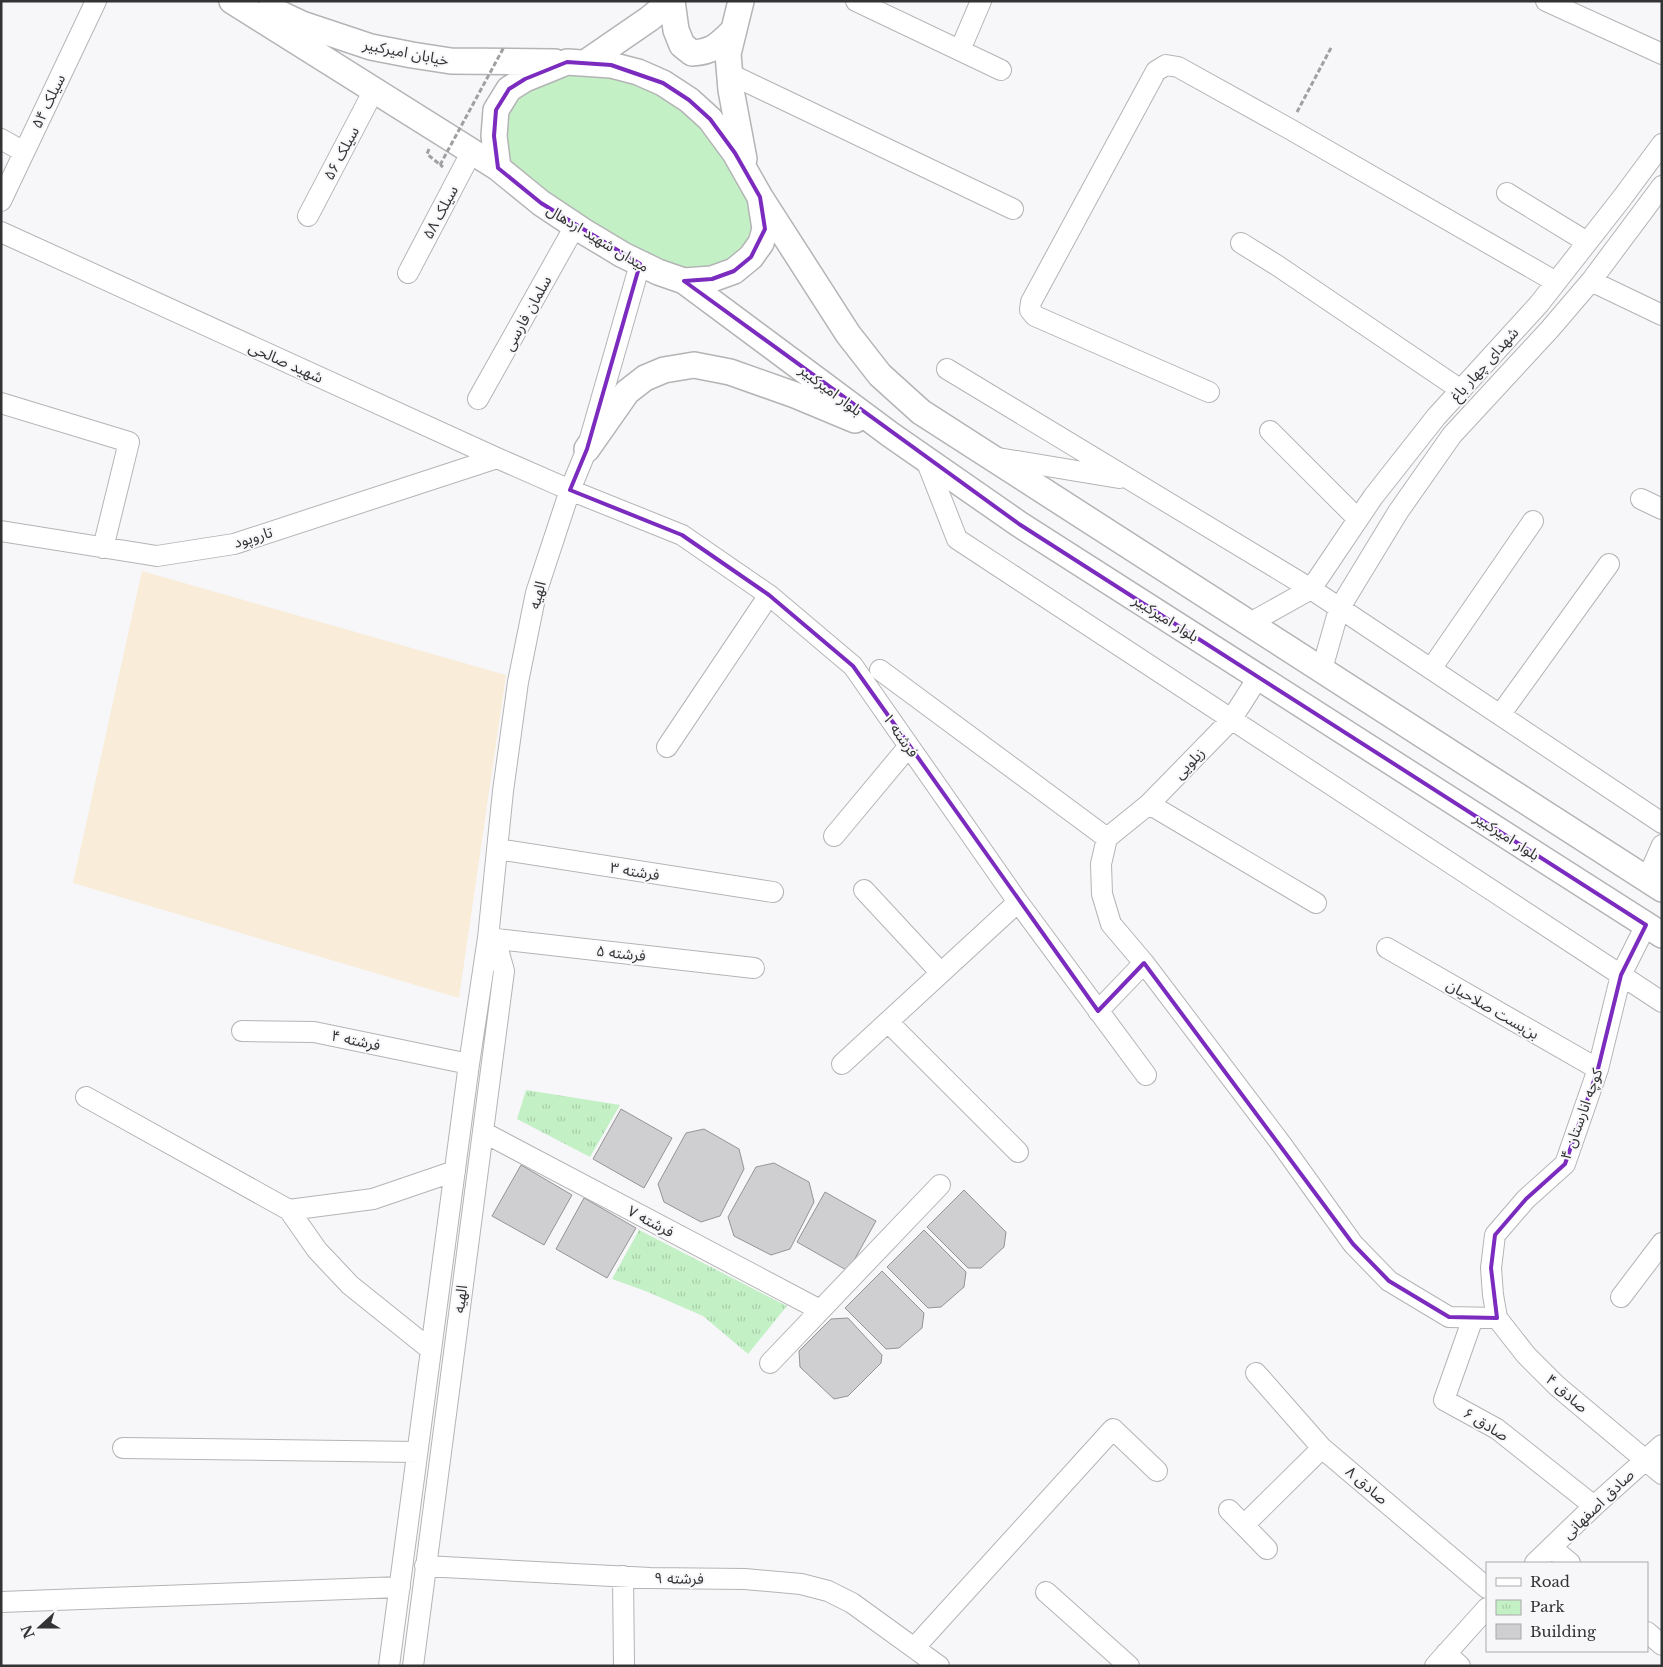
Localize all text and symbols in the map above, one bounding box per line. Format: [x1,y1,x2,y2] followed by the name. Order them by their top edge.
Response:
[360,34,451,70] street label: خیابان امیرکبیر
[27,71,69,131] street label: سیلک ۵۴
[319,123,363,183] street label: سیلک ۵۶
[418,182,462,242] street label: سیلک ۵۸
[543,200,653,276] street label: میدان شهید اردهال
[499,272,555,354] street label: سلمان فارسی
[1446,323,1525,407] street label: شهدای چهار باغ
[246,337,326,387] street label: شهید صالحی
[795,359,866,420] street label: بلوار امیرکبیر
[231,522,275,553] street label: تاروپود
[524,579,550,611] street label: الهیه
[1129,590,1203,646] street label: بلوار امیرکبیر
[879,709,923,761] street label: فرشته ۱
[1169,743,1209,783] street label: زیلویی
[1470,807,1543,864] street label: بلوار امیرکبیر
[609,858,661,884] street label: فرشته ۳
[595,941,647,965] street label: فرشته ۵
[1443,975,1543,1043] street label: بن‌بست صلاحیان
[330,1026,383,1055] street label: فرشته ۴
[1556,1065,1608,1163] street label: کوچه انارستان ۴
[625,1201,678,1241] street label: فرشته ۷
[449,1284,471,1314] street label: الهیه
[1542,1370,1592,1416] street label: صادق ۴
[1460,1403,1512,1445] street label: صادق ۶
[1342,1462,1392,1508] street label: صادق ۸
[1558,1465,1638,1543] street label: صادق اصفهانی
[1486,1562,1648,1652] legend
[654,1568,704,1588] street label: فرشته ۹
[1530,1572,1570,1591] text: Road
[1530,1597,1566,1616] text: Park
[15,1602,65,1652] north arrow
[17,1622,39,1641] text: N
[1530,1622,1597,1641] text: Building

